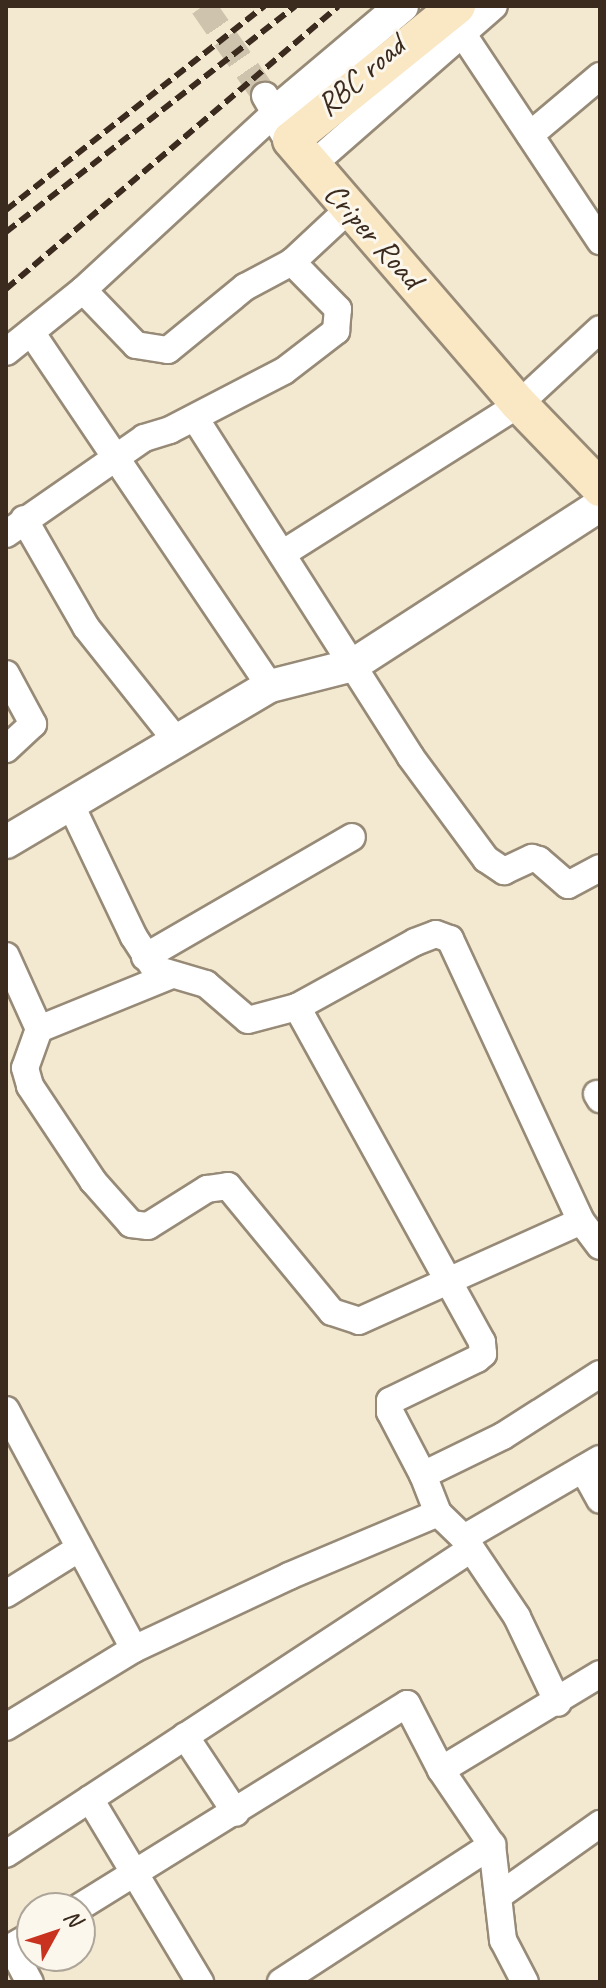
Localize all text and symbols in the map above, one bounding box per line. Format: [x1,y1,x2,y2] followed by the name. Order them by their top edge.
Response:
[309,27,413,125] street label: RBC road
[316,176,430,296] street label: Criper Road
[16,1892,96,1972] north arrow
[58,1904,88,1932] text: N

